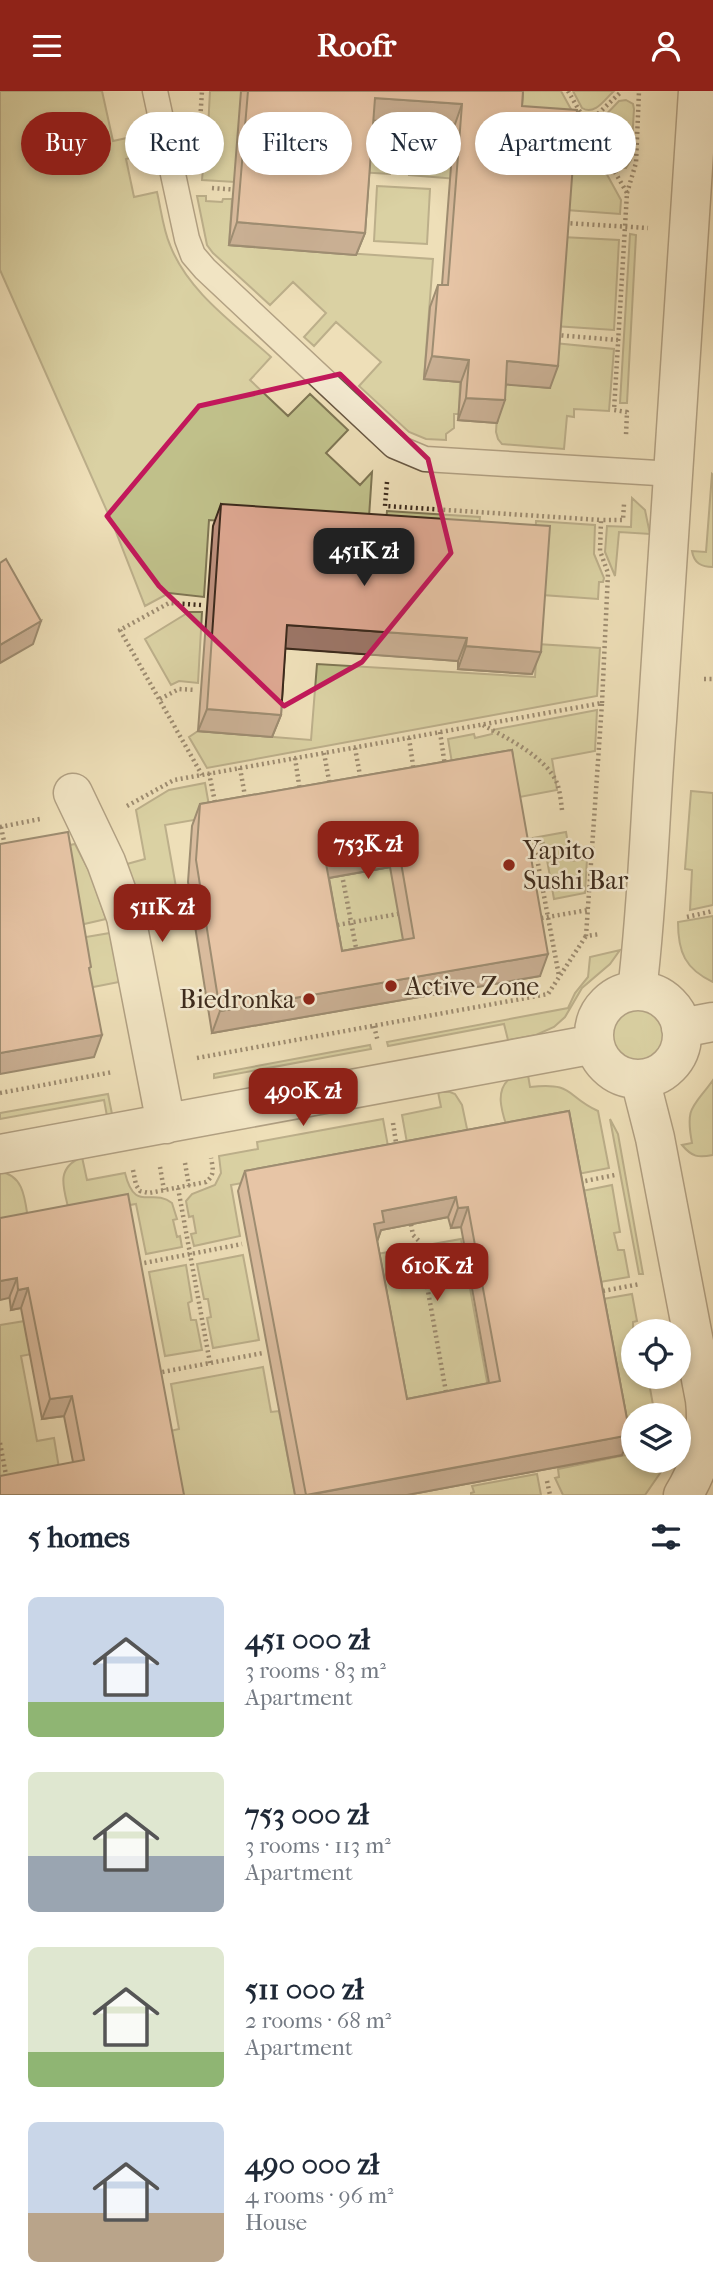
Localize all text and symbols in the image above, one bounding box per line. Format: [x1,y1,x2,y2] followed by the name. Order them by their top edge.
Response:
[28,27,66,65] icon: menu
[317,27,396,64] text: Roofr
[647,27,685,65] icon: person
[21,112,111,175] chip: Buy
[125,112,224,175] chip: Rent
[238,112,352,175] chip: Filters
[366,112,461,175] chip: New
[475,112,636,175] chip: Apartment
[299,529,429,588] pin: 451K zł
[329,537,399,564] text: 451K zł
[303,821,433,881] pin: 753K zł
[334,830,402,857] text: 753K zł
[522,835,628,896] place label: Yapito Sushi Bar
[501,857,517,873] marker: Yapito Sushi Bar
[97,885,227,944] pin: 511K zł
[130,893,194,920] text: 511K zł
[404,971,539,1002] place label: Active Zone
[383,978,399,994] marker: Active Zone
[179,984,296,1015] place label: Biedronka
[301,991,317,1007] marker: Biedronka
[238,1069,368,1128] pin: 490K zł
[265,1077,341,1104] text: 490K zł
[372,1243,502,1303] pin: 610K zł
[401,1252,473,1279] text: 610K zł
[621,1319,691,1473] map controls
[621,1319,691,1389] button: locate
[621,1403,691,1473] button: layers
[647,1518,685,1556] icon: filters
[28,1520,130,1555] text: 5 homes
[245,1622,370,1657] text: 451 000 zł
[84,1625,168,1709] icon: home
[245,1657,386,1684] text: 3 rooms · 83 m²
[245,1684,353,1711] text: Apartment
[245,1797,369,1832] text: 753 000 zł
[84,1800,168,1884] icon: home
[245,1832,391,1859] text: 3 rooms · 113 m²
[245,1859,353,1886] text: Apartment
[245,1972,363,2007] text: 511 000 zł
[84,1975,168,2059] icon: home
[245,2007,391,2034] text: 2 rooms · 68 m²
[245,2034,353,2061] text: Apartment
[245,2147,379,2182] text: 490 000 zł
[84,2150,168,2234] icon: home
[245,2182,394,2209] text: 4 rooms · 96 m²
[245,2209,307,2236] text: House

